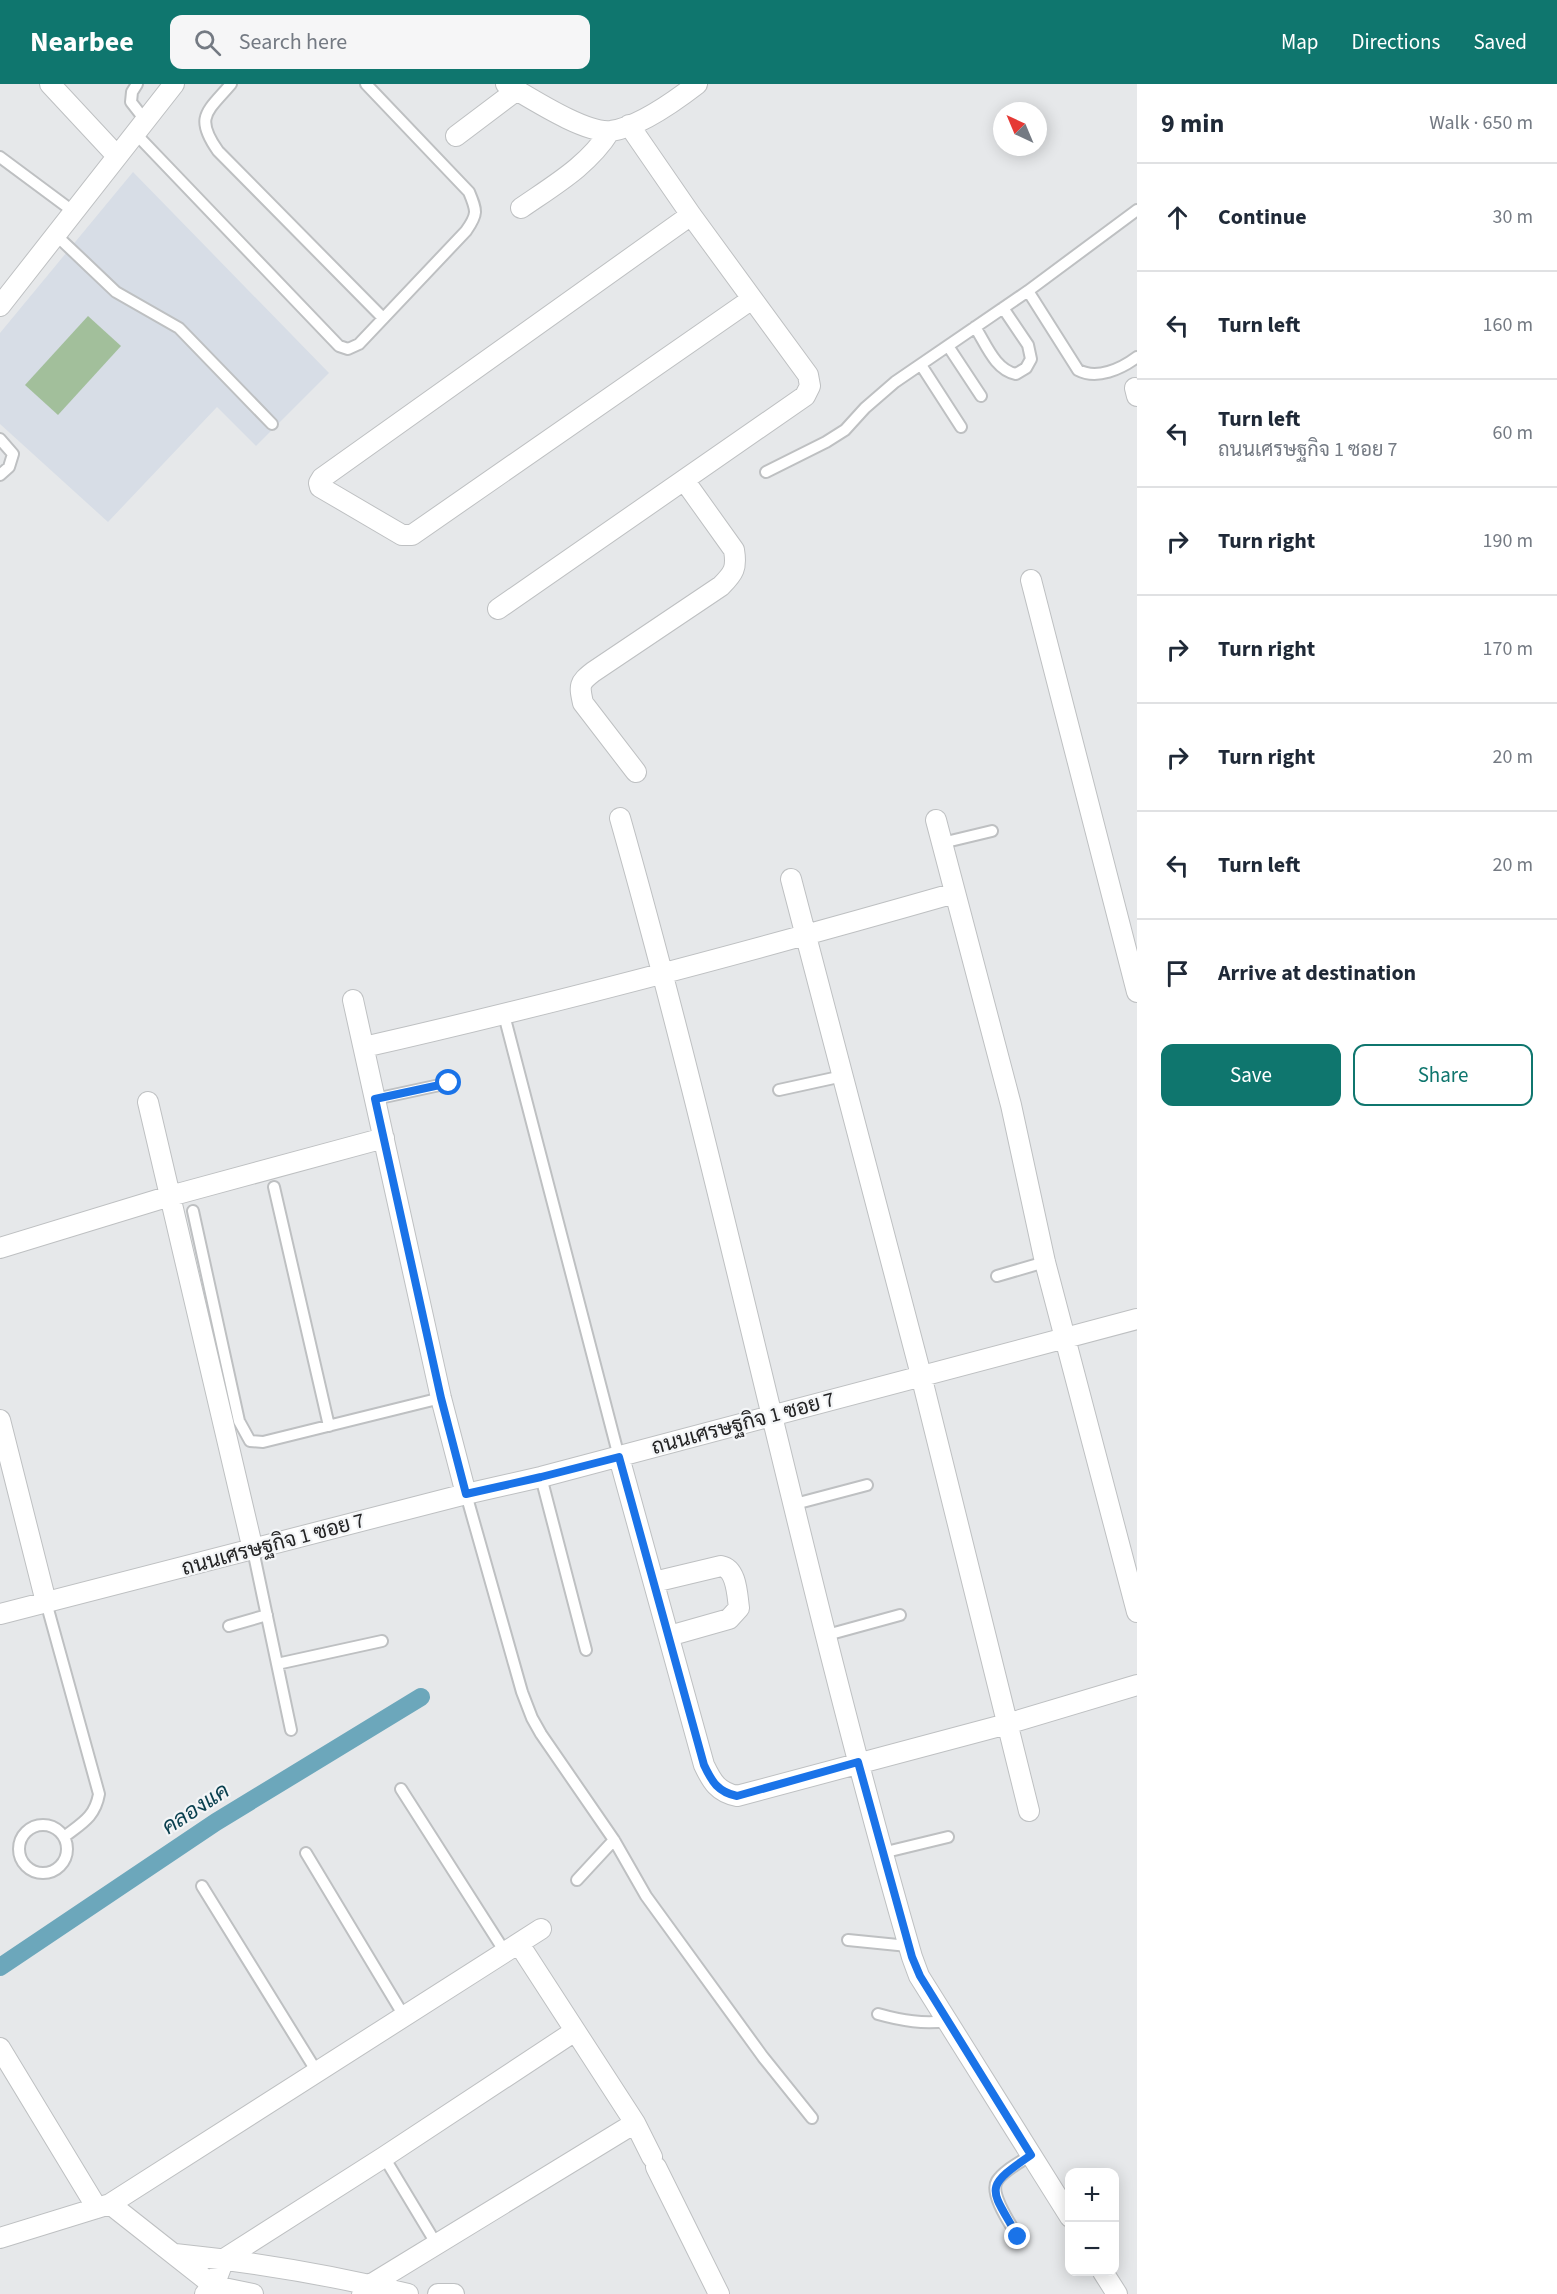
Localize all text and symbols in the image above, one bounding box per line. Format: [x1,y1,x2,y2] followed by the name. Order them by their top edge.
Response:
[170,15,590,69] search box
[30,22,134,62] text: Nearbee
[191,26,224,59] icon: search
[239,26,347,58] text: Search here
[1281,27,1319,57] text: Map
[1352,27,1440,57] text: Directions
[1473,27,1527,57] text: Saved
[993,102,1047,156] north arrow
[1161,105,1224,142] text: 9 min
[1429,109,1533,137] text: Walk · 650 m
[1161,201,1194,234] icon: ahead
[1218,201,1307,233] text: Continue
[1493,203,1533,231] text: 30 m
[1161,309,1194,342] icon: left
[1218,309,1300,341] text: Turn left
[1483,311,1533,339] text: 160 m
[1218,403,1300,435] text: Turn left
[1161,417,1194,450] icon: left
[1493,419,1533,447] text: 60 m
[1218,436,1397,464] text: ถนนเศรษฐกิจ 1 ซอย 7
[1161,525,1194,558] icon: right
[1218,525,1315,557] text: Turn right
[1483,527,1533,555] text: 190 m
[1161,633,1194,666] icon: right
[1218,633,1315,665] text: Turn right
[1483,635,1533,663] text: 170 m
[1161,741,1194,774] icon: right
[1218,741,1315,773] text: Turn right
[1493,743,1533,771] text: 20 m
[1161,849,1194,882] icon: left
[1218,849,1300,881] text: Turn left
[1493,851,1533,879] text: 20 m
[1161,957,1194,990] icon: arrive
[1218,957,1416,989] text: Arrive at destination
[1161,1044,1341,1106] button: Save
[1353,1044,1533,1106] button: Share
[435,1069,461,1095] route start
[648,1384,838,1462] street label: ถนนเศรษฐกิจ 1 ซอย 7
[178,1505,368,1583] street label: ถนนเศรษฐกิจ 1 ซอย 7
[155,1775,236,1843] water label: คลองแค
[1065,2168,1119,2276] map controls
[1065,2168,1119,2222] button: +
[1065,2222,1119,2276] button: −
[1004,2223,1030,2249] route end

